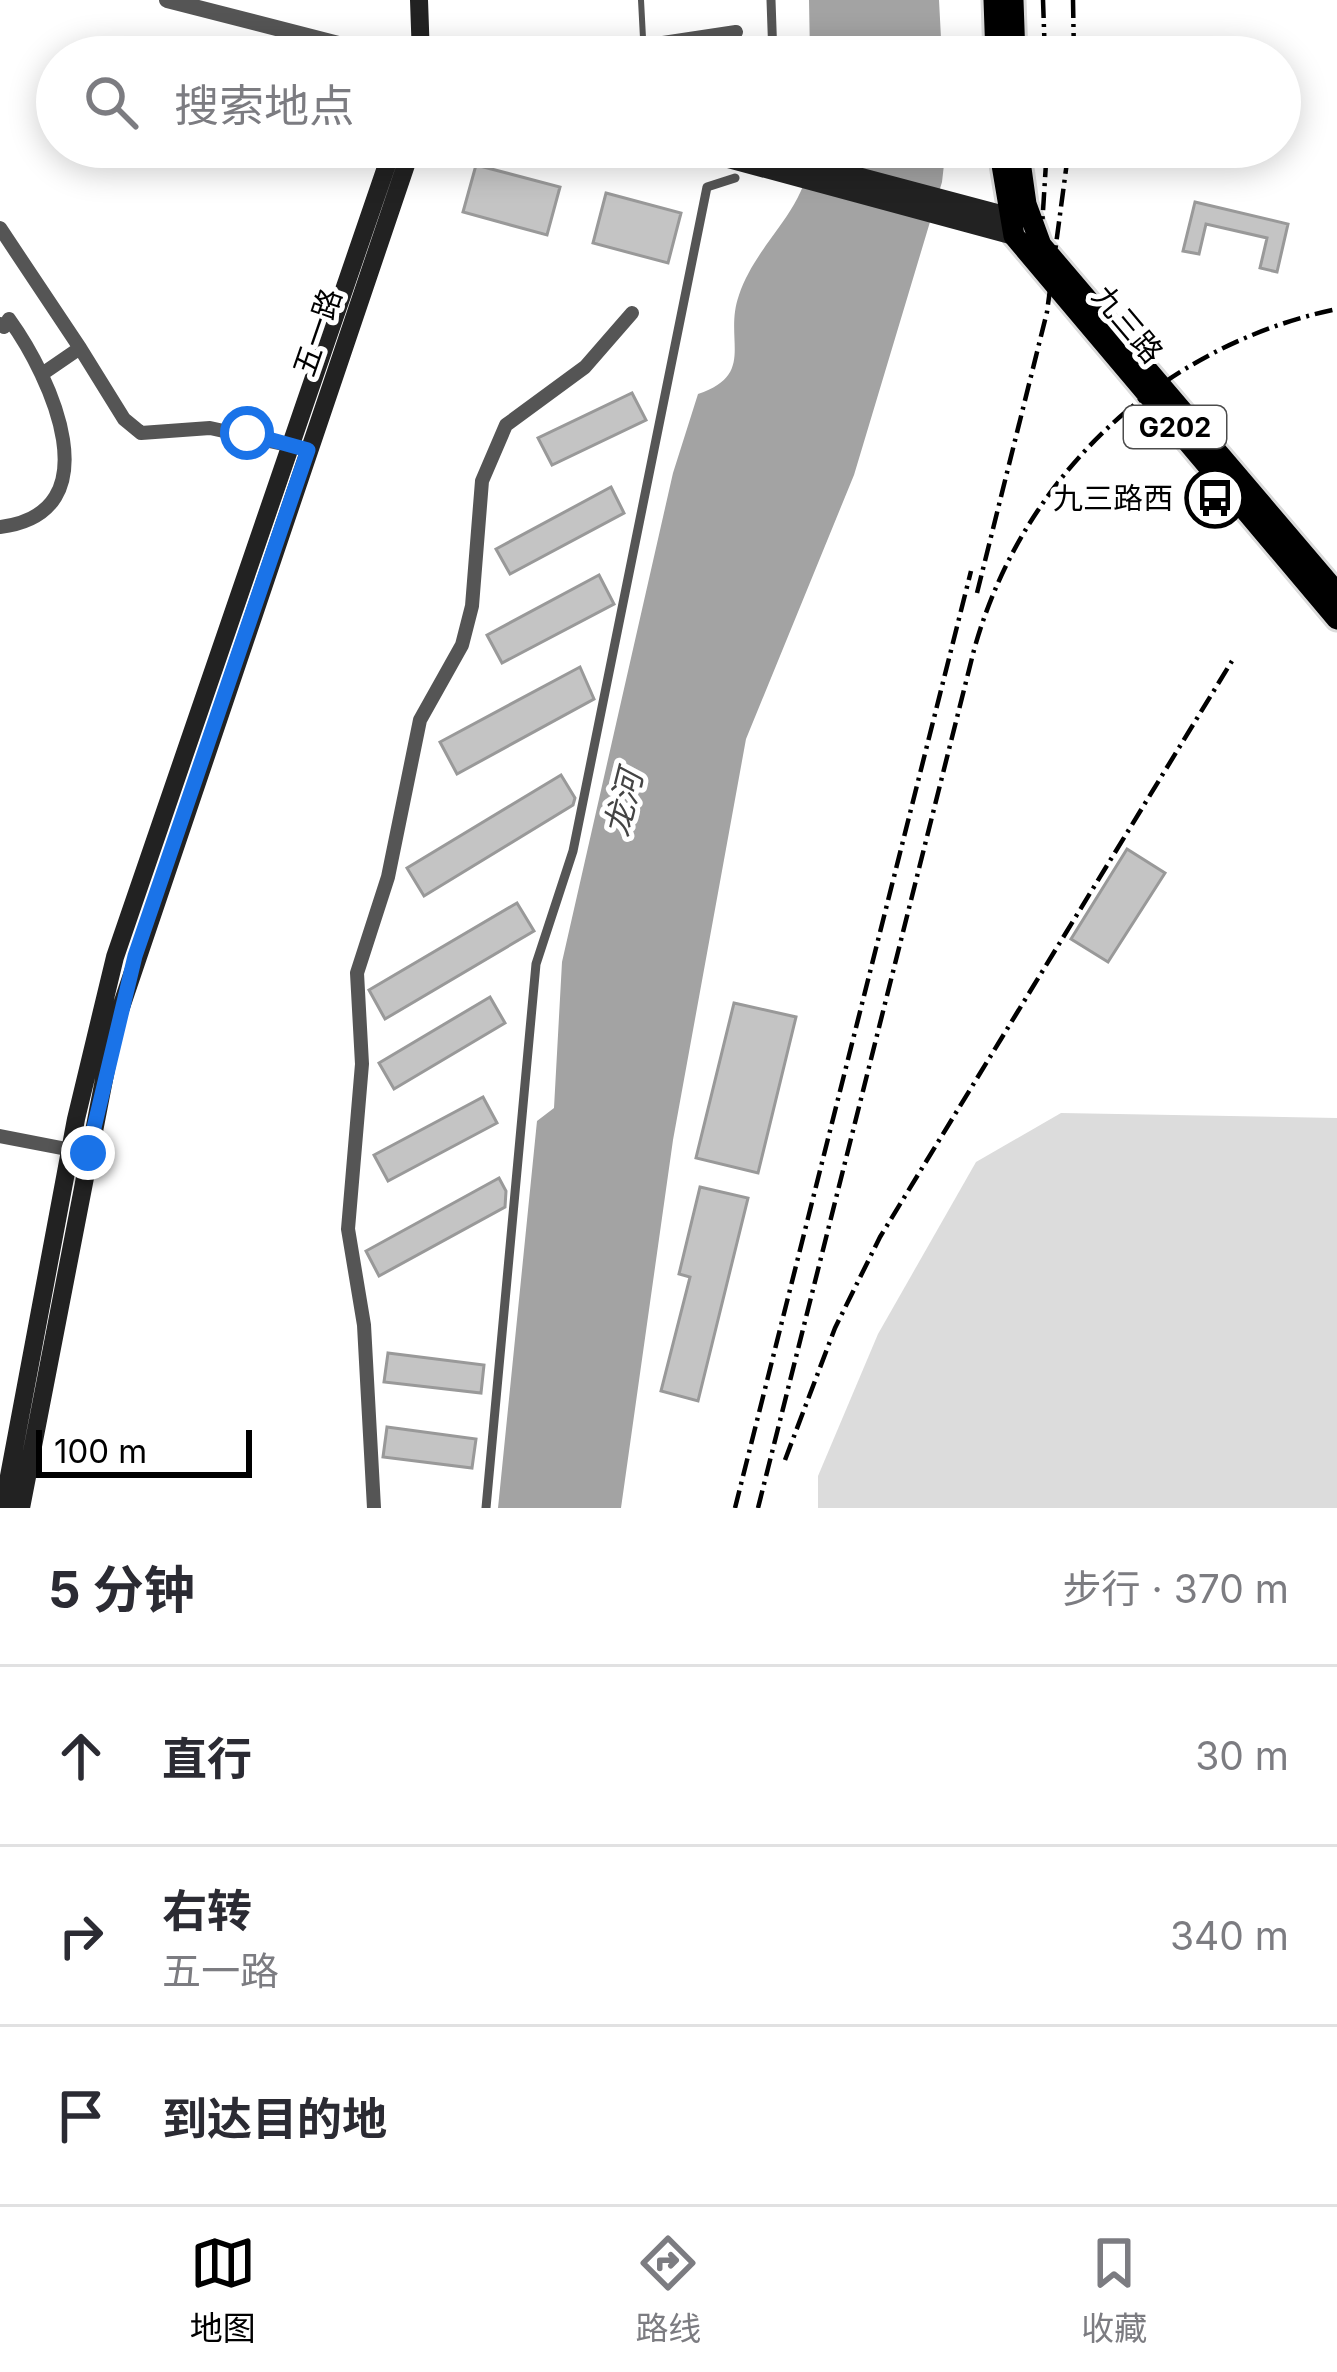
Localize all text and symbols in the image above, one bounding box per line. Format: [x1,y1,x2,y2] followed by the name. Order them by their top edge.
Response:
[36,36,1301,168] search box
[78,69,144,135] icon: search
[174,78,354,133] text: 搜索地点
[1085,278,1171,370] street label: 九三路
[285,284,349,380] street label: 五一路
[220,406,274,460] route start
[1124,406,1226,448] road number: G202
[1184,467,1246,529] bus stop icon: 九三路西
[1053,480,1173,516] place label: 九三路西
[596,760,652,840] water label: 龙河
[61,1126,115,1180] route end
[36,1424,252,1477] scale bar
[54,1431,147,1471] text: 100 m
[48,1559,195,1620] text: 5 分钟
[1063,1565,1289,1612] text: 步行 · 370 m
[48,1723,114,1789] icon: ahead
[162,1731,252,1786] text: 直行
[1195,1732,1289,1779] text: 30 m
[162,1883,252,1938] text: 右转
[48,1903,114,1969] icon: right
[1170,1912,1289,1959] text: 340 m
[162,1947,279,1994] text: 五一路
[48,2083,114,2149] icon: arrive
[162,2091,387,2146] text: 到达目的地
[190,2230,256,2350] tab: 地图
[635,2230,701,2350] tab: 路线
[1081,2230,1147,2350] tab: 收藏

